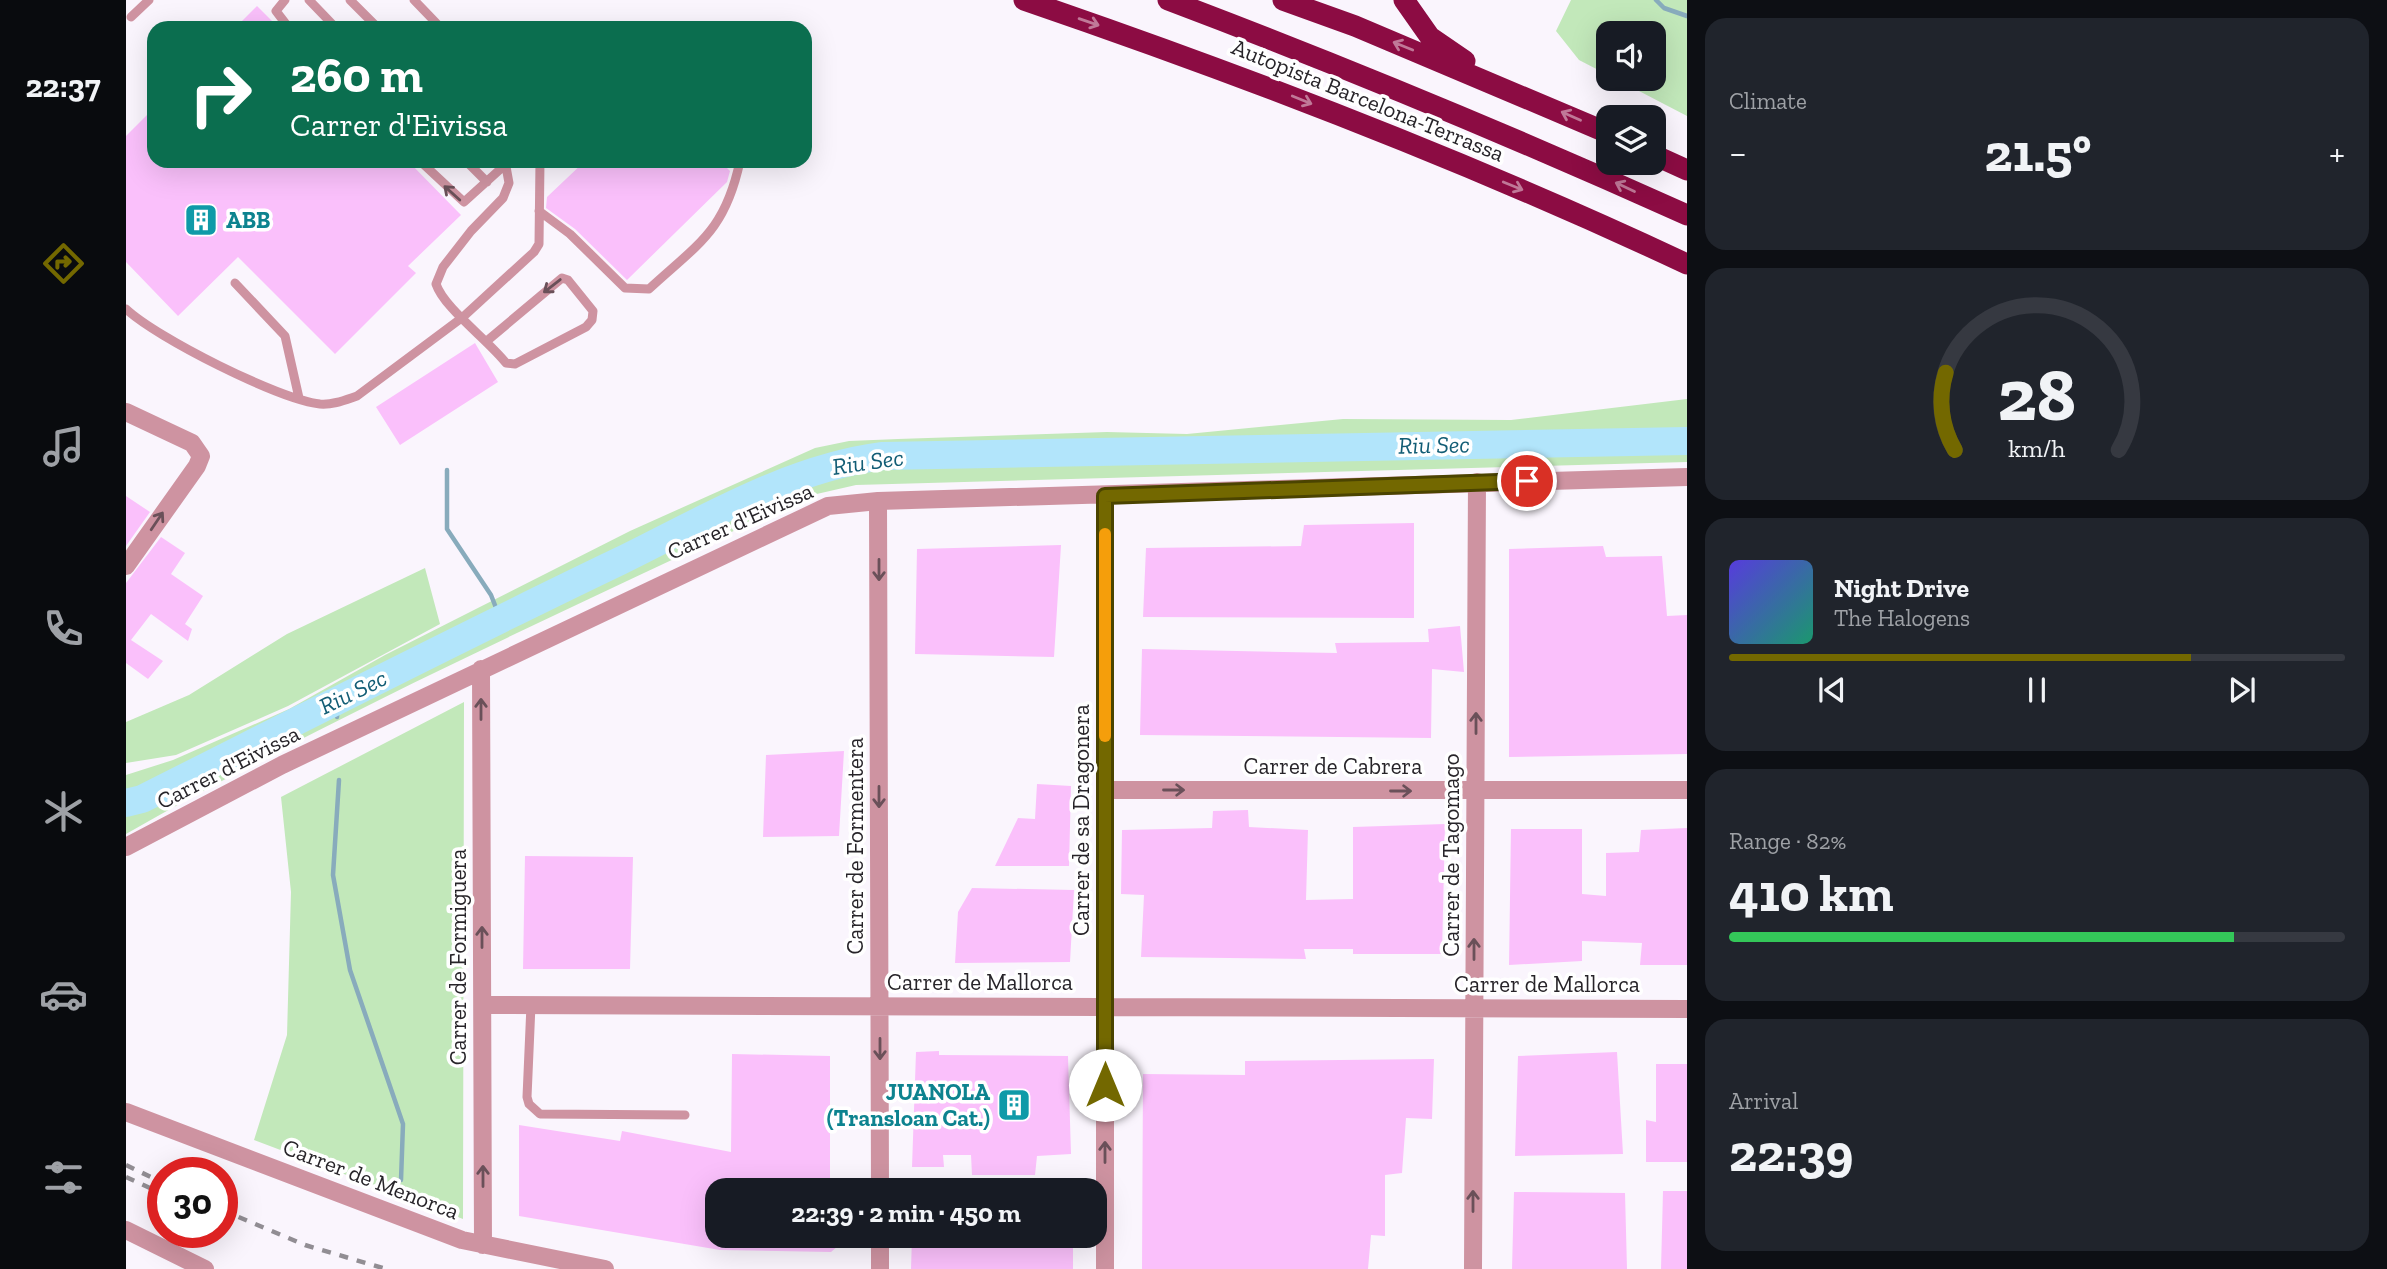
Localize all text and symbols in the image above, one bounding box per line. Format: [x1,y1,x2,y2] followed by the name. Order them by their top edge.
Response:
[1077,17,1099,29] one-way arrow
[1596,21,1666,175] map controls
[1596,21,1666,91] button: sound
[1228,32,1508,168] street label: Autopista Barcelona-Terrassa
[1393,39,1414,52] one-way arrow
[290,46,423,105] text: 260 m
[175,49,266,140] icon: right
[25,67,101,105] text: 22:37
[1729,87,1807,115] text: Climate
[1291,95,1312,108] one-way arrow
[1596,105,1666,175] button: layers
[290,106,508,144] text: Carrer d'Eivissa
[1561,109,1582,122] one-way arrow
[1984,122,2091,184] text: 21.5°
[1729,130,1747,176] text: −
[2329,130,2345,176] text: +
[1502,180,1523,193] one-way arrow
[1615,180,1636,193] one-way arrow
[443,185,461,201] one-way arrow
[182,201,220,239] building icon: ABB
[226,206,270,234] place label: ABB
[39,239,88,288] icon: directions
[543,278,561,293] one-way arrow
[1998,352,2076,440] text: 28
[39,422,88,471] icon: music
[1398,429,1470,460] water label: Riu Sec
[2008,433,2066,463] text: km/h
[830,442,906,481] water label: Riu Sec
[1497,451,1557,511] pin
[1508,462,1546,500] icon: arrive
[663,476,817,566] street label: Carrer d'Eivissa
[150,512,164,531] one-way arrow
[872,558,886,581] one-way arrow
[1834,572,1969,604] text: Night Drive
[39,604,88,653] icon: phone
[1834,604,1970,632] text: The Halogens
[314,663,391,720] water label: Riu Sec
[1813,671,1851,709] icon: previous
[2018,671,2056,709] icon: pause
[2223,671,2261,709] icon: next
[474,698,488,721] one-way arrow
[1067,704,1095,936] street label: Carrer de sa Dragonera
[1469,712,1483,735] one-way arrow
[152,719,304,815] street label: Carrer d'Eivissa
[841,737,869,955] street label: Carrer de Formentera
[1244,752,1422,780] street label: Carrer de Cabrera
[1437,753,1465,957] street label: Carrer de Tagomago
[1162,783,1185,797] one-way arrow
[1389,784,1412,798] one-way arrow
[872,785,886,808] one-way arrow
[39,787,88,836] icon: climate
[1729,827,1846,855] text: Range · 82%
[444,849,472,1065] street label: Carrer de Formiguera
[1729,862,1894,924] text: 410 km
[475,926,489,949] one-way arrow
[1468,938,1481,961] one-way arrow
[887,968,1073,996] street label: Carrer de Mallorca
[39,970,88,1019] icon: car
[1454,970,1640,998] street label: Carrer de Mallorca
[873,1037,887,1060] one-way arrow
[1068,1048,1142,1122] position arrow
[827,1078,990,1132] place label: JUANOLA (Transloan Cat.)
[995,1086,1033,1124] building icon: JUANOLA (Transloan Cat.)
[1729,1087,1798,1115] text: Arrival
[1729,1122,1853,1184] text: 22:39
[279,1133,463,1225] street label: Carrer de Menorca
[1098,1141,1112,1164] one-way arrow
[39,1153,88,1202] icon: filters
[147,1157,238,1248] speed limit sign: 30
[476,1165,490,1188] one-way arrow
[1466,1190,1480,1213] one-way arrow
[791,1197,1021,1229] text: 22:39 · 2 min · 450 m

